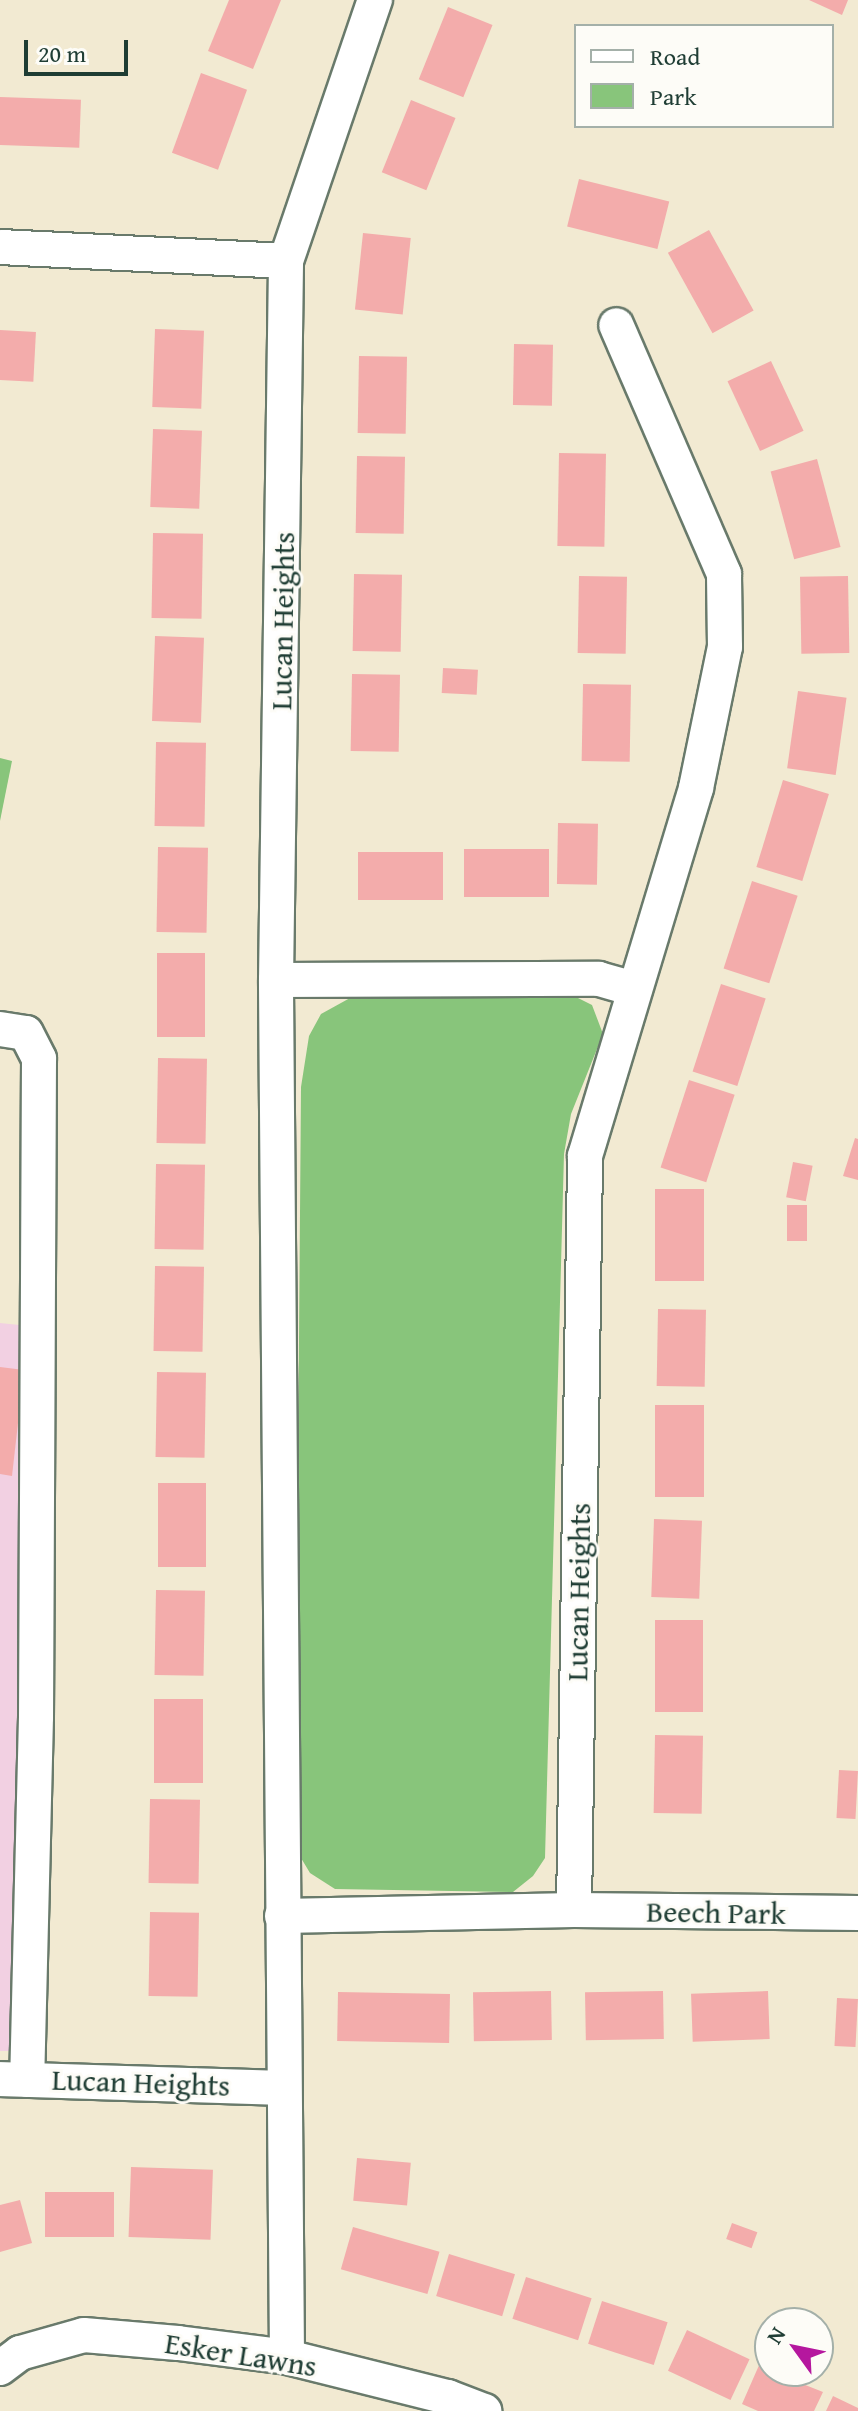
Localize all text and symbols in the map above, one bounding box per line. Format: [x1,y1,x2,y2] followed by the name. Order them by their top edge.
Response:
[28,24,132,74] scale bar
[574,24,834,128] legend
[38,36,86,71] text: 20 m
[650,39,700,74] text: Road
[650,79,696,114] text: Park
[262,531,302,711] street label: Lucan Heights
[558,1502,598,1682] street label: Lucan Heights
[646,1893,786,1931] street label: Beech Park
[51,2061,231,2103] street label: Lucan Heights
[754,2307,834,2387] north arrow
[758,2320,793,2350] text: N
[163,2324,319,2384] street label: Esker Lawns

